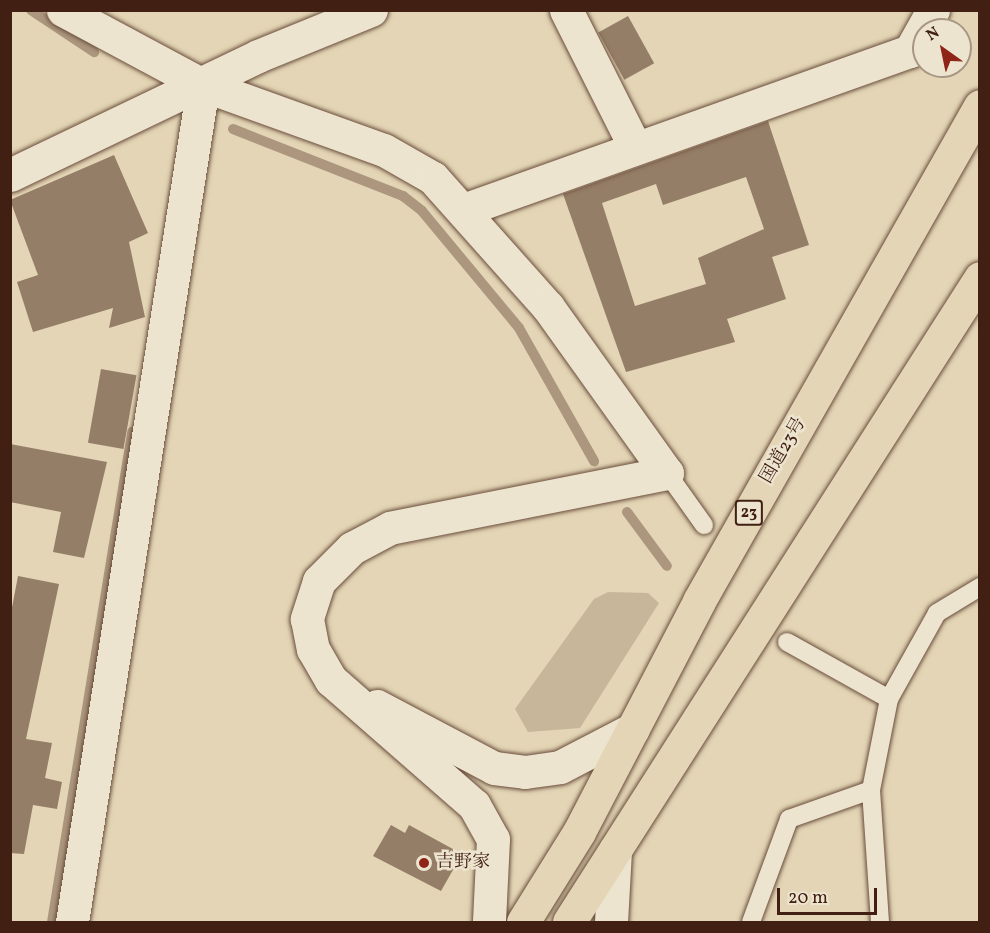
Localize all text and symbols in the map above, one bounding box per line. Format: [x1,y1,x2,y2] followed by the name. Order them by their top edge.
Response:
[912,18,972,78] north arrow
[922,22,944,47] text: N
[757,414,811,488] street label: 国道23号
[734,500,764,526] road number: 23
[436,852,490,874] place label: 吉野家
[417,856,431,870] marker: 吉野家
[780,876,880,914] scale bar
[788,886,828,911] text: 20 m

